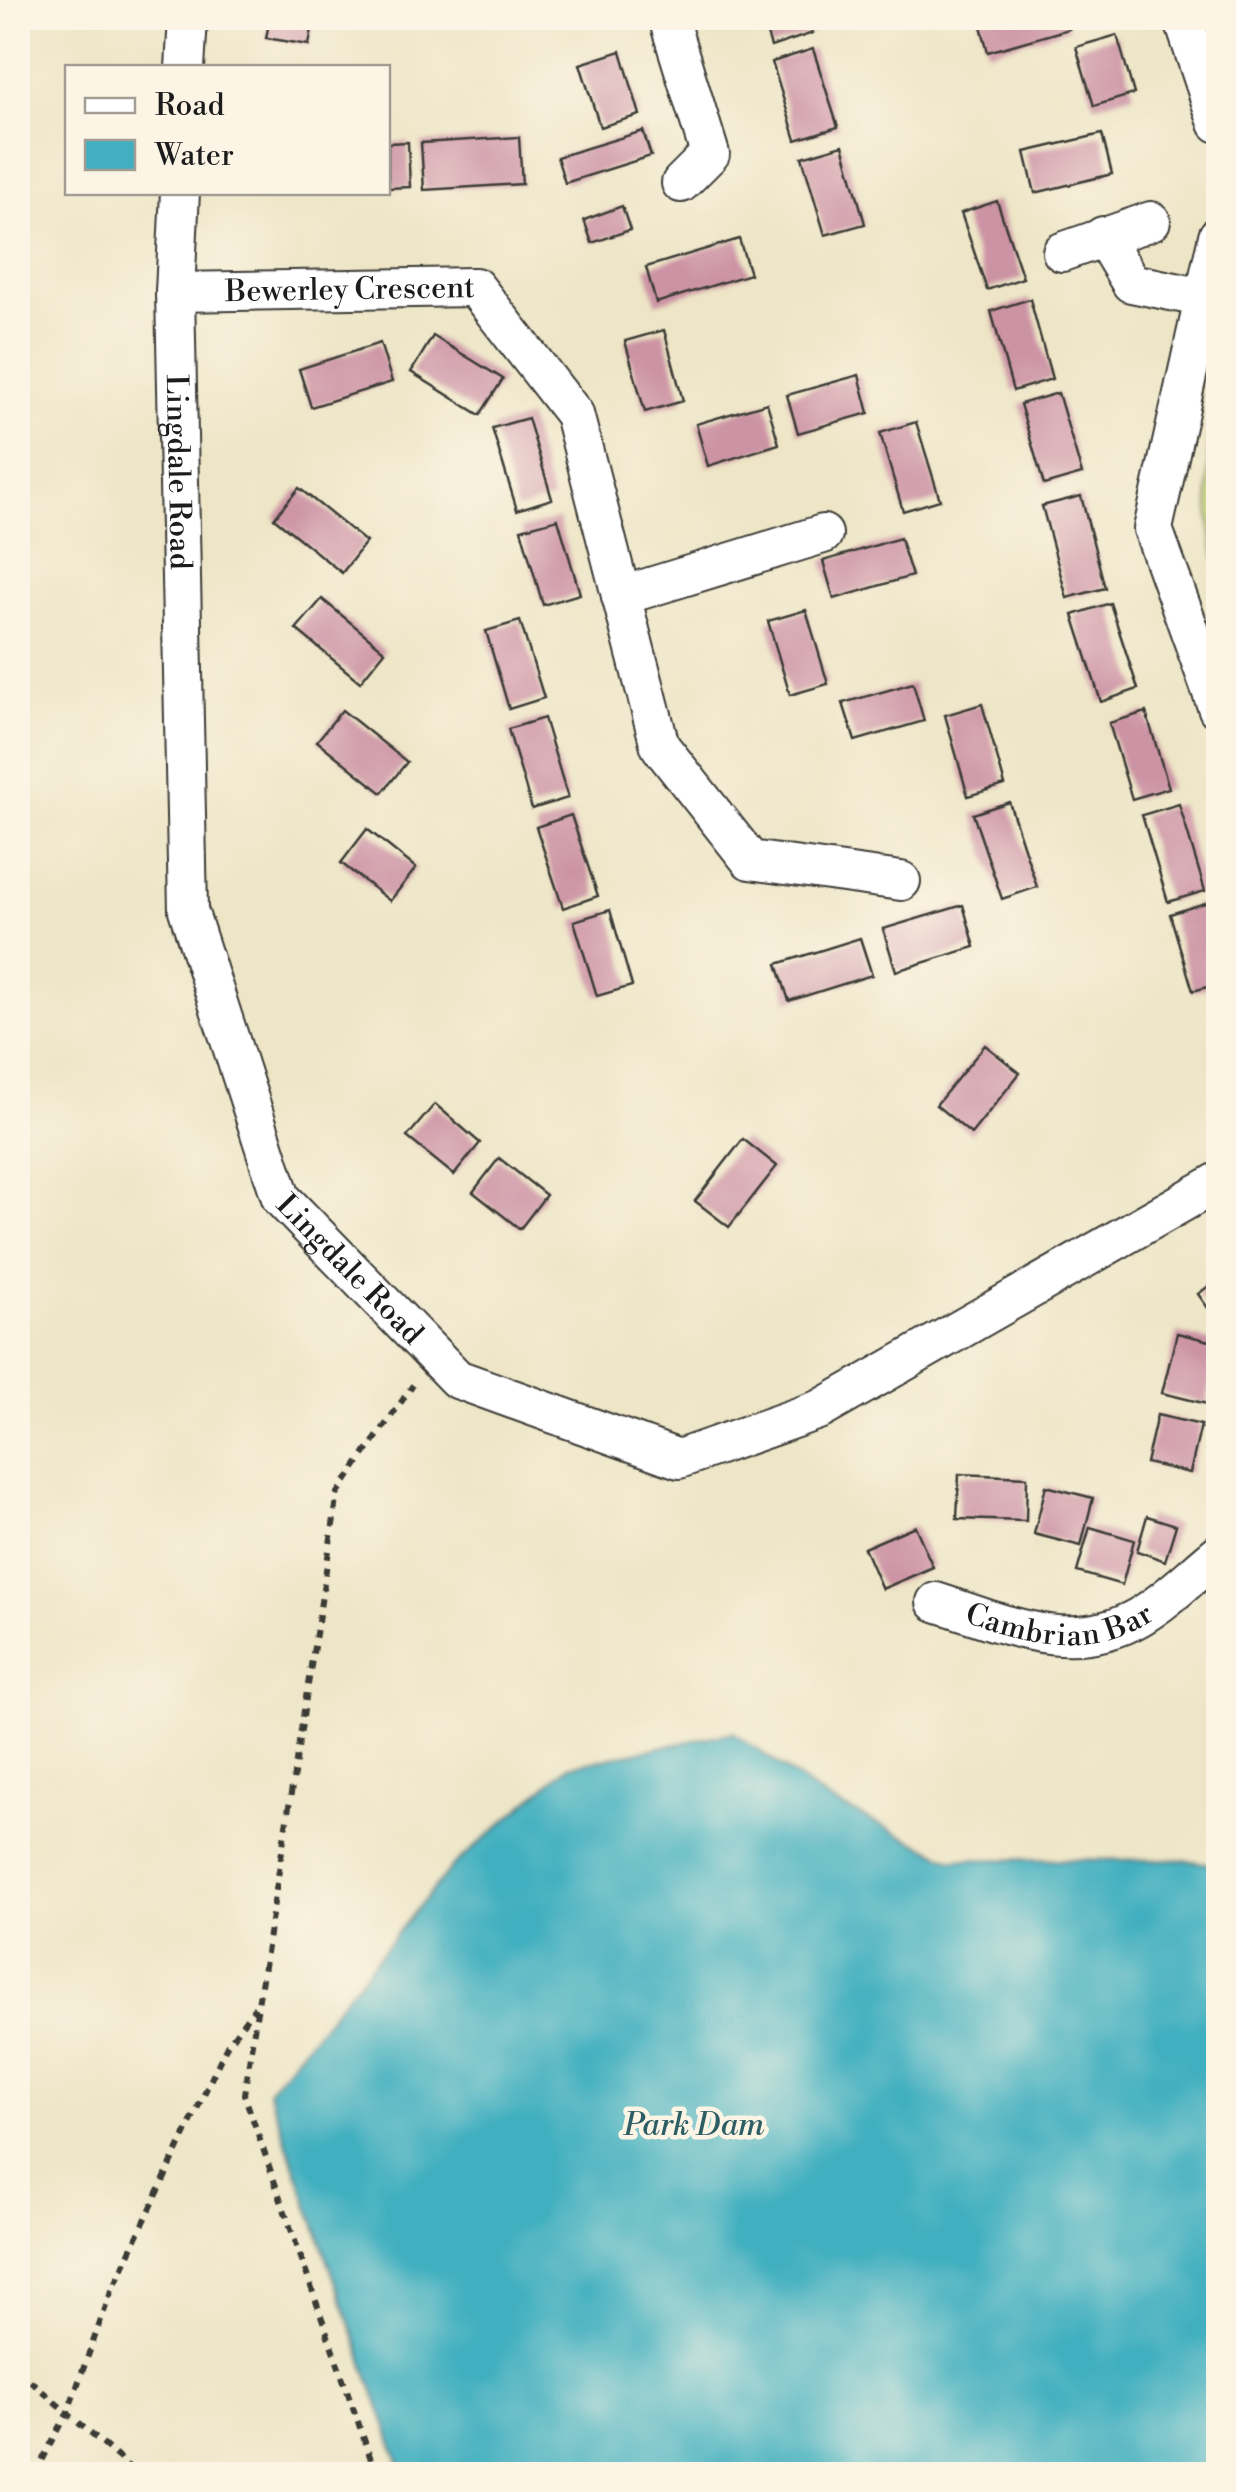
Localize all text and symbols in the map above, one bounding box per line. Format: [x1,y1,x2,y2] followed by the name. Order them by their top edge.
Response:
[65,65,390,195] legend
[155,87,225,125] text: Road
[154,137,234,175] text: Water
[224,269,475,311] street label: Bewerley Crescent
[157,374,199,570] street label: Lingdale Road
[268,1186,431,1353] street label: Lingdale Road
[960,1595,1160,1655] street label: Cambrian Bar
[623,2105,765,2145] water label: Park Dam

